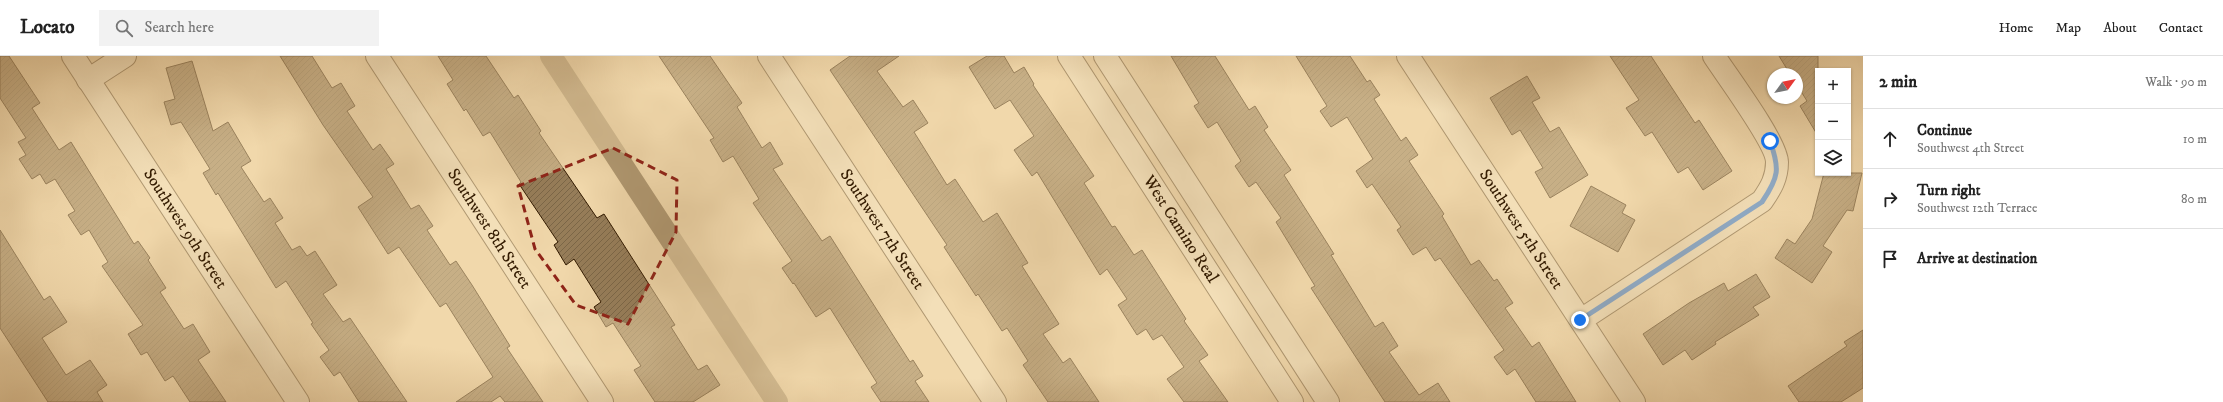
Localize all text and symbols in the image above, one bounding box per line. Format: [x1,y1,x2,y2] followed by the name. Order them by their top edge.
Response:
[99,10,379,46] search box
[20,16,75,39] text: Locato
[113,17,135,39] icon: search
[145,18,214,37] text: Search here
[1999,19,2033,37] text: Home
[2055,19,2081,37] text: Map
[2103,19,2137,37] text: About
[2159,19,2203,37] text: Contact
[1767,68,1803,104] north arrow
[1815,68,1851,176] map controls
[1815,68,1851,104] button: +
[1879,71,1917,93] text: 2 min
[2145,74,2207,90] text: Walk · 90 m
[1815,104,1851,140] button: −
[1917,121,1972,140] text: Continue
[1879,128,1901,150] icon: ahead
[2183,131,2207,147] text: 10 m
[1761,132,1779,150] route start
[1815,140,1851,176] button: layers
[1917,140,2024,156] text: Southwest 4th Street
[138,164,233,293] street label: Southwest 9th Street
[442,164,537,293] street label: Southwest 8th Street
[835,165,930,294] street label: Southwest 7th Street
[1474,165,1569,294] street label: Southwest 5th Street
[1137,170,1223,287] street label: West Camino Real
[1917,181,1980,200] text: Turn right
[1879,188,1901,210] icon: right
[2181,191,2207,207] text: 80 m
[1917,200,2037,216] text: Southwest 12th Terrace
[1879,248,1901,270] icon: arrive
[1917,249,2037,268] text: Arrive at destination
[1571,311,1589,329] route end

